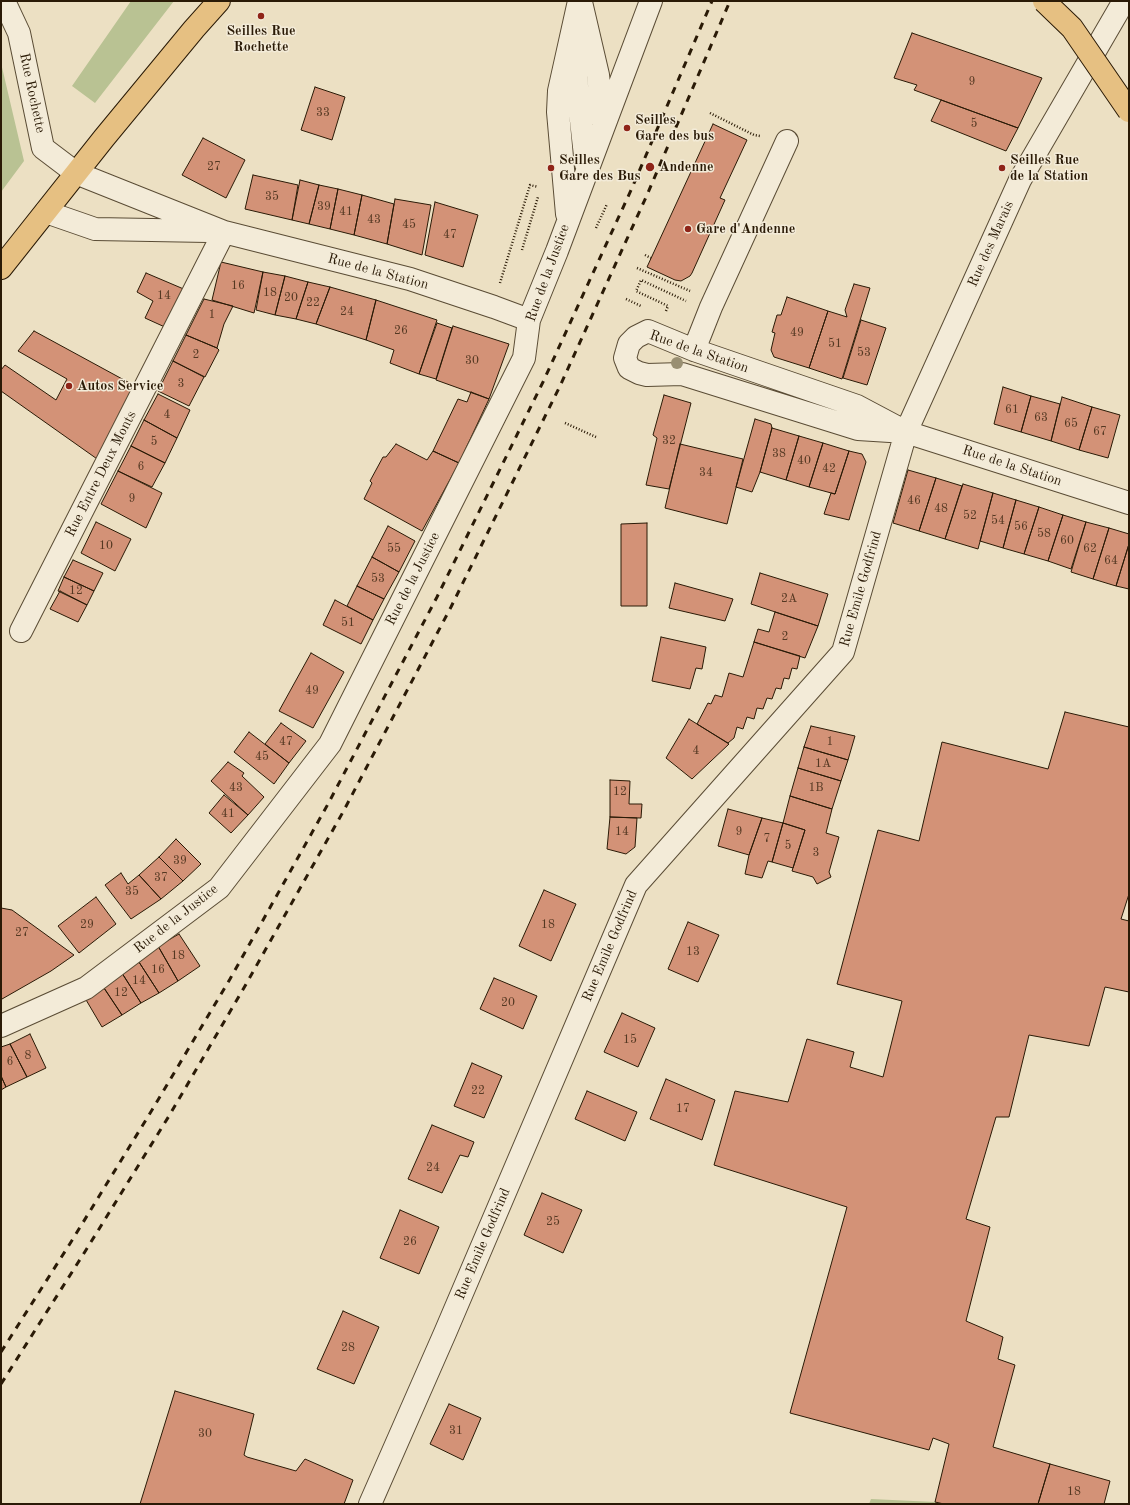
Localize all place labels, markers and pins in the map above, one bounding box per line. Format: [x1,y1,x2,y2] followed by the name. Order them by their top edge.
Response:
[256,11,266,21] marker: Seilles Rue Rochette
[226,23,296,56] place label: Seilles Rue Rochette
[635,112,714,144] place label: Seilles Gare des bus
[622,123,632,133] marker: Seilles Gare des bus
[559,152,641,184] place label: Seilles Gare des Bus
[1010,152,1088,184] place label: Seilles Rue de la Station
[659,159,714,175] place label: Andenne
[644,161,656,173] marker: Andenne
[546,163,556,173] marker: Seilles Gare des Bus
[997,163,1007,173] marker: Seilles Rue de la Station
[696,221,795,237] place label: Gare d'Andenne
[683,224,693,234] marker: Gare d'Andenne
[77,378,163,394] place label: Autos Service
[64,381,74,391] marker: Autos Service

